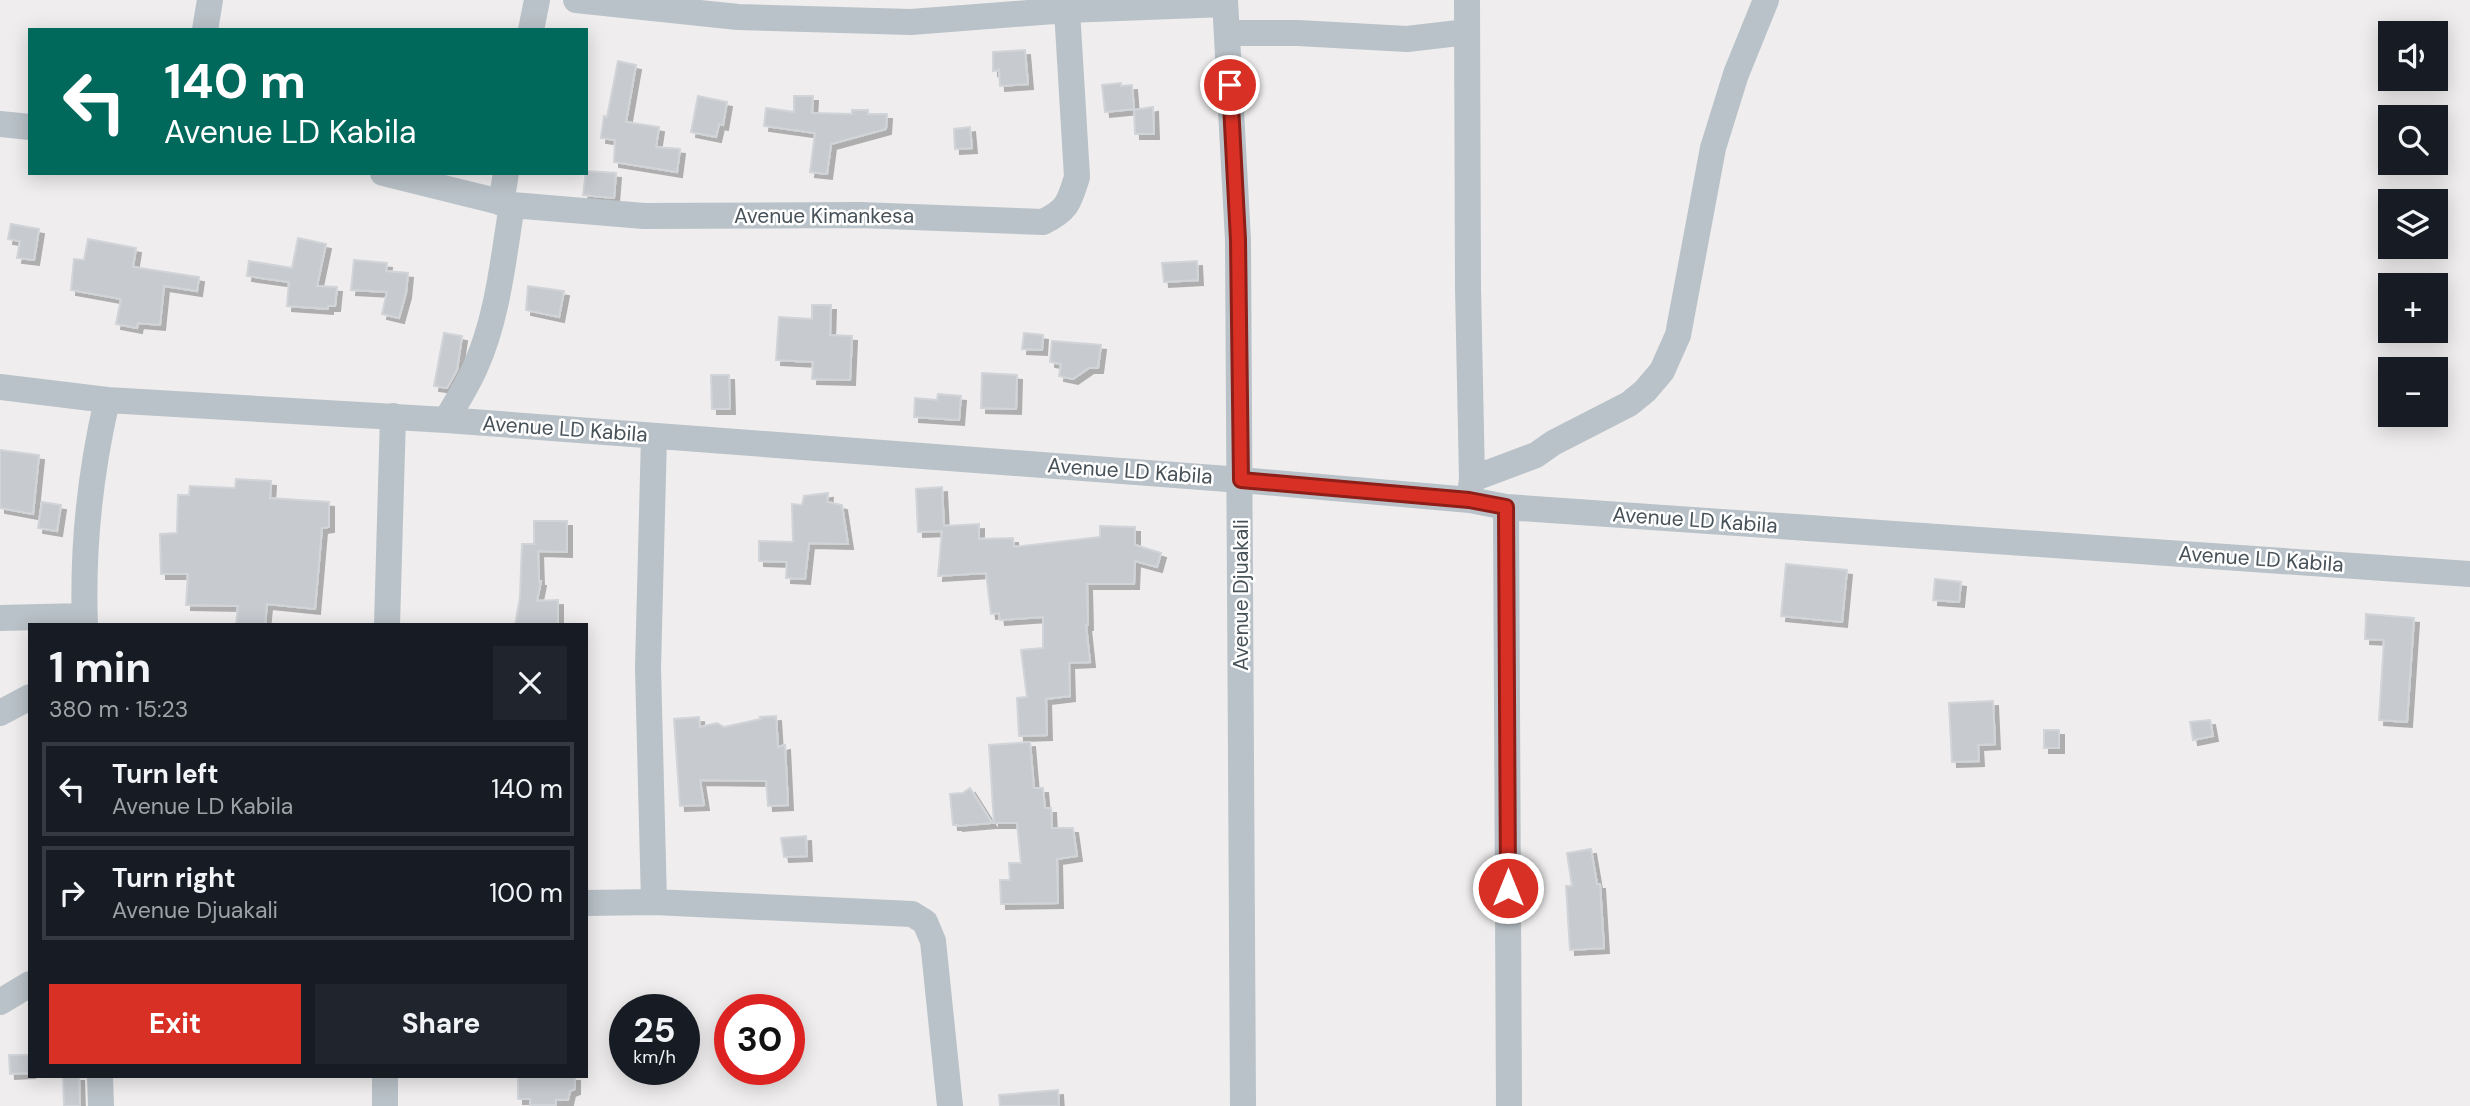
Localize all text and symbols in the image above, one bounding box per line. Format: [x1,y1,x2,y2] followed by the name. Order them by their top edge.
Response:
[2378,21,2448,427] map controls
[2378,21,2448,91] button: sound
[164,49,306,113] text: 140 m
[1200,55,1260,115] pin
[49,56,140,147] icon: left
[1211,66,1249,104] icon: arrive
[2378,105,2448,175] button: search
[164,111,416,153] text: Avenue LD Kabila
[2378,189,2448,259] button: layers
[734,202,914,230] street label: Avenue Kimankesa
[2378,273,2448,343] button: +
[2378,357,2448,427] button: −
[481,409,649,449] street label: Avenue LD Kabila
[1046,451,1214,491] street label: Avenue LD Kabila
[1611,500,1779,540] street label: Avenue LD Kabila
[1227,519,1255,671] street label: Avenue Djuakali
[2177,539,2345,579] street label: Avenue LD Kabila
[49,640,151,695] text: 1 min
[493,646,567,720] button: close
[49,694,188,724] text: 380 m · 15:23
[112,757,219,791] text: Turn left
[53,770,91,808] icon: left
[491,772,563,806] text: 140 m
[112,791,293,821] text: Avenue LD Kabila
[1471,851,1545,925] position arrow
[112,861,236,895] text: Turn right
[53,874,91,912] icon: right
[489,876,563,910] text: 100 m
[112,895,278,925] text: Avenue Djuakali
[49,984,301,1064] button: Exit
[315,984,567,1064] button: Share
[714,994,805,1085] speed limit sign: 30
[634,1007,675,1053] text: 25
[633,1045,676,1069] text: km/h

